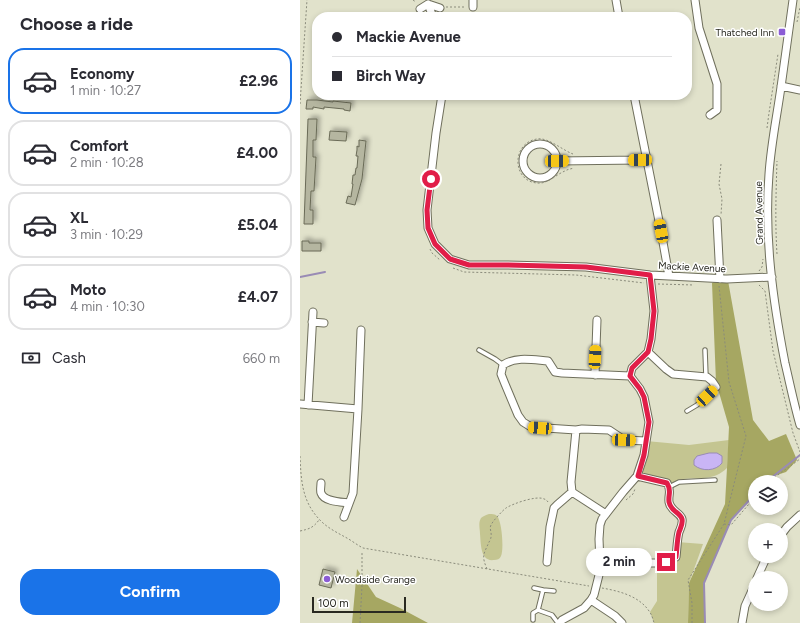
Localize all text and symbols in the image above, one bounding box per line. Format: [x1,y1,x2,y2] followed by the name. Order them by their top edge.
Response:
[20,13,133,35] text: Choose a ride
[715,26,774,39] place label: Thatched Inn
[777,27,787,37] marker: Thatched Inn
[356,28,461,46] text: Mackie Avenue
[22,63,58,99] icon: car
[70,65,135,83] text: Economy
[356,67,426,85] text: Birch Way
[239,72,278,90] text: £2.96
[70,83,141,98] text: 1 min · 10:27
[22,135,58,171] icon: car
[70,137,129,155] text: Comfort
[236,144,278,162] text: £4.00
[628,154,652,166] car
[70,155,144,170] text: 2 min · 10:28
[545,155,569,167] car
[422,170,440,188] route start
[752,180,766,245] street label: Grand Avenue
[22,207,58,243] icon: car
[70,209,88,227] text: XL
[237,216,278,234] text: £5.04
[653,218,669,244] car
[70,227,143,242] text: 3 min · 10:29
[658,259,727,275] street label: Mackie Avenue
[22,279,58,315] icon: car
[70,281,106,299] text: Moto
[238,288,278,306] text: £4.07
[70,299,145,314] text: 4 min · 10:30
[588,345,602,369] car
[20,347,42,369] icon: cash
[52,349,86,367] text: Cash
[243,351,280,366] text: 660 m
[694,383,720,409] car
[528,421,552,435] car
[612,434,636,446] car
[748,475,788,611] map controls
[748,475,788,515] button: layers
[748,523,788,563] button: +
[586,548,652,576] callout: 2 min
[657,553,675,571] route end
[603,554,635,569] text: 2 min
[20,569,280,615] button: Confirm
[748,571,788,611] button: −
[335,573,416,586] place label: Woodside Grange
[322,574,332,584] marker: Woodside Grange
[312,595,406,614] scale bar
[318,597,349,610] text: 100 m

